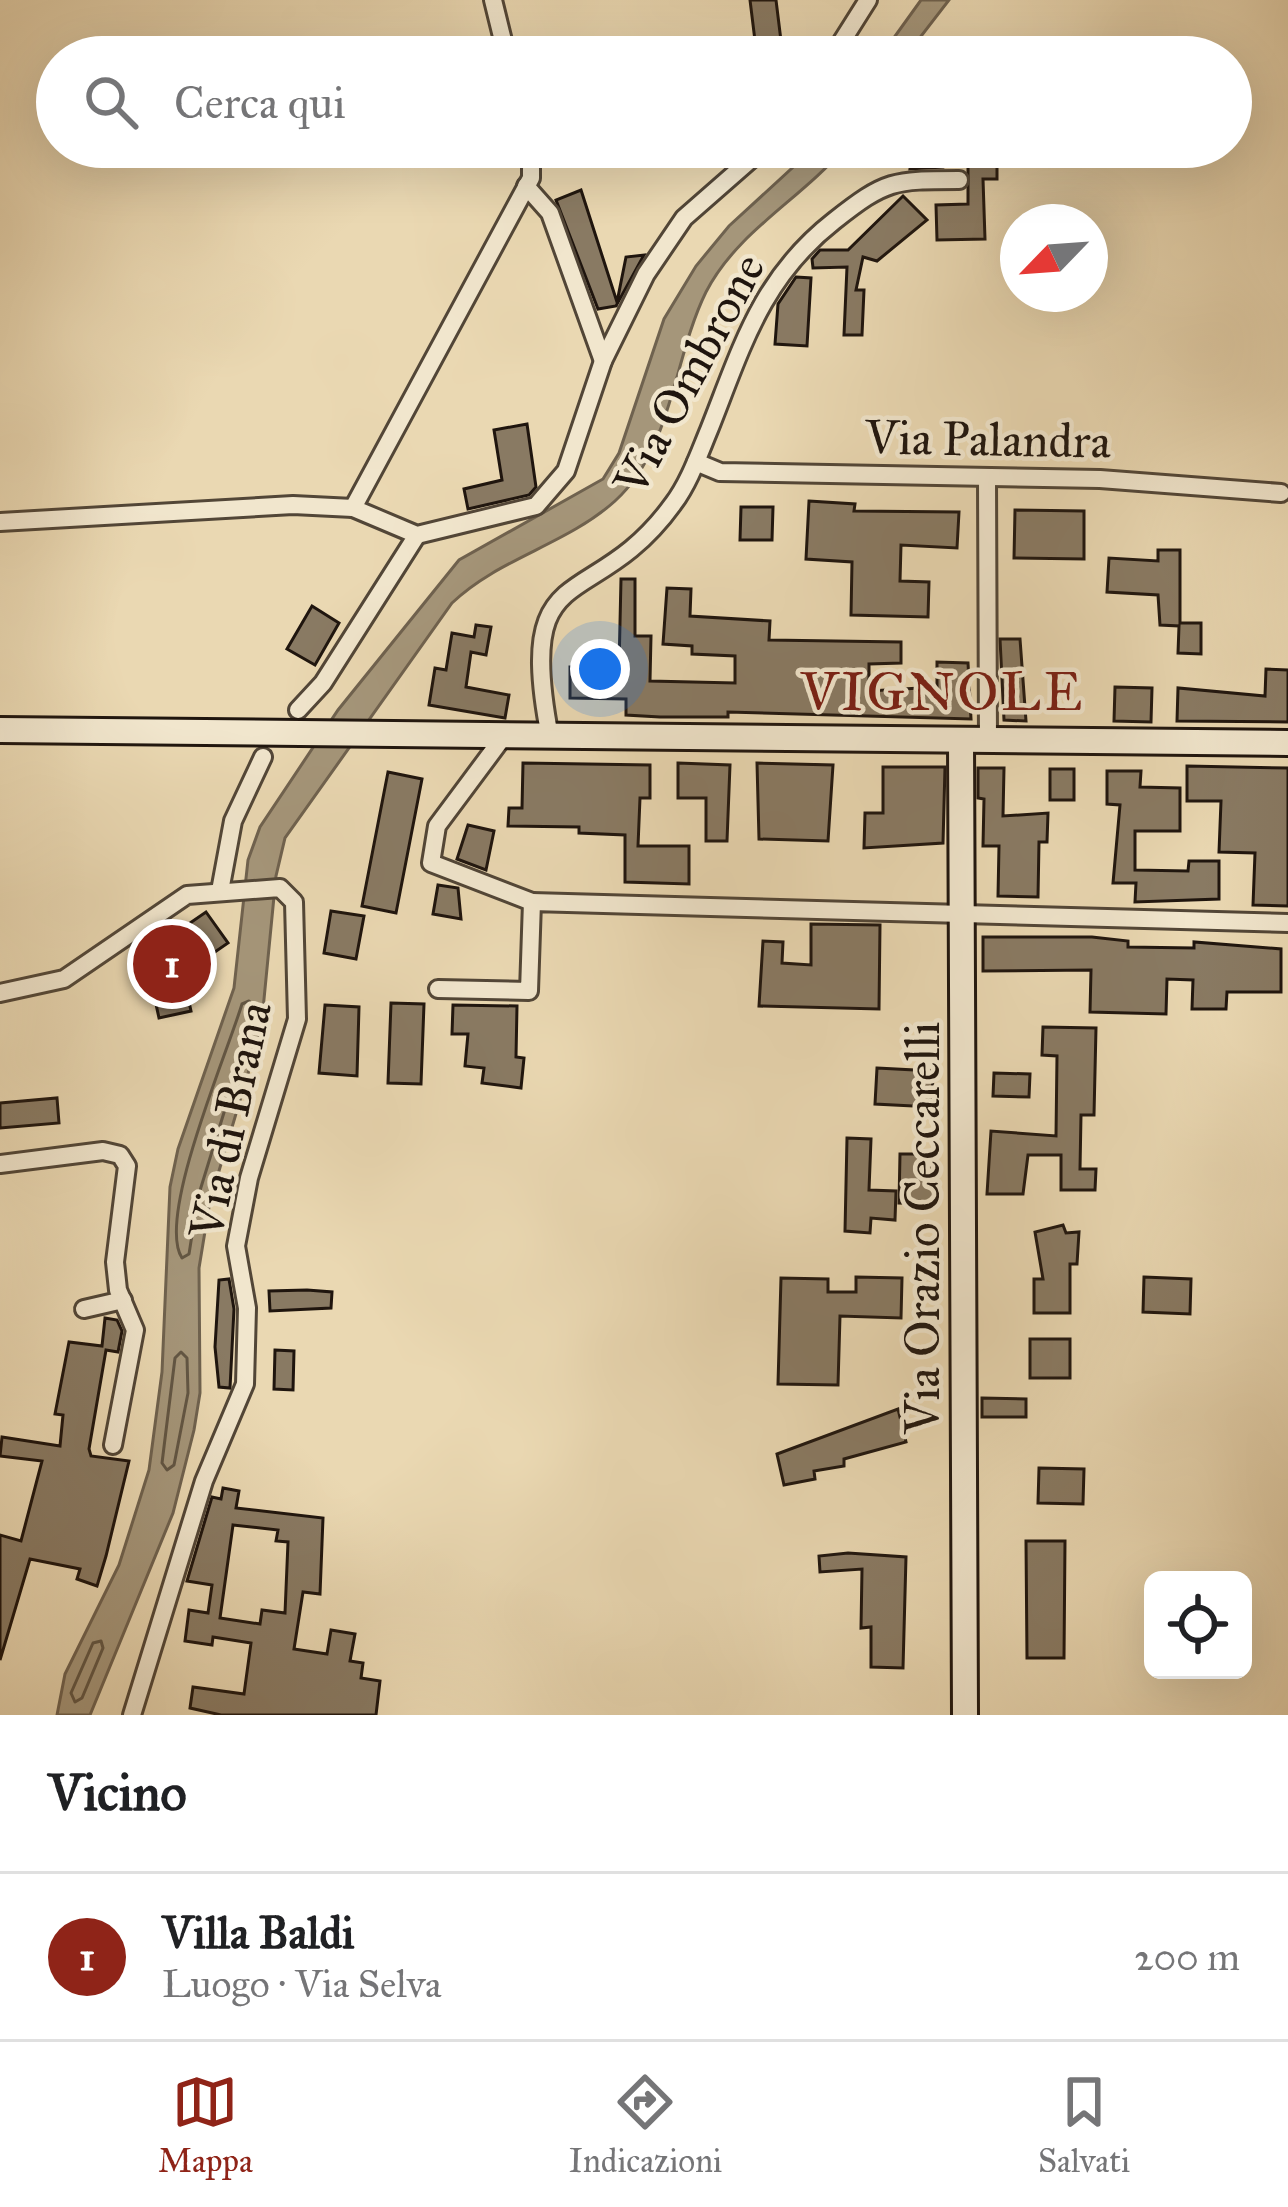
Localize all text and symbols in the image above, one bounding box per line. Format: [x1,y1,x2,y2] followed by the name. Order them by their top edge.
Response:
[36,36,1252,168] search box
[78,69,144,135] icon: search
[174,75,346,130] text: Cerca qui
[1000,204,1108,312] north arrow
[600,243,777,506] street label: Via Ombrone
[864,407,1112,471] street label: Via Palandra
[570,639,630,699] your location
[800,659,1085,725] district label: VIGNOLE
[133,919,211,1009] pin: 1
[176,995,284,1245] street label: Via di Brana
[893,1022,952,1435] street label: Via Orazio Ceccarelli
[1144,1571,1252,1679] map controls
[1144,1571,1252,1679] button: locate
[48,1762,186,1824] text: Vicino
[162,1905,354,1960] text: Villa Baldi
[79,1933,95,1981] text: 1
[1134,1933,1240,1981] text: 200 m
[162,1960,442,2008] text: Luogo · Via Selva
[158,2069,253,2181] tab: Mappa
[569,2069,722,2181] tab: Indicazioni
[1038,2069,1130,2181] tab: Salvati

